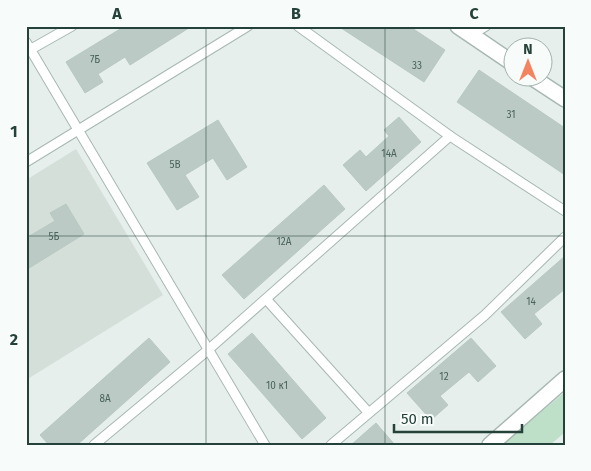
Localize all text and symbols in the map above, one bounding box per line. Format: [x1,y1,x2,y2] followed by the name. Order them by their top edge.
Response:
[111,4,122,23] text: A
[291,4,301,23] text: B
[469,4,479,23] text: C
[504,38,554,88] north arrow
[523,41,533,58] text: N
[90,54,100,66] house number: 7Б
[412,60,422,72] house number: 33
[506,109,516,121] house number: 31
[10,122,18,141] text: 1
[381,148,397,160] house number: 14А
[169,159,181,171] house number: 5В
[49,231,60,243] house number: 5Б
[276,236,292,248] house number: 12А
[526,296,537,308] house number: 14
[10,330,18,349] text: 2
[439,371,449,383] house number: 12
[266,380,288,392] house number: 10 к1
[99,393,111,405] house number: 8А
[394,401,521,433] scale bar
[401,410,434,428] text: 50 m

